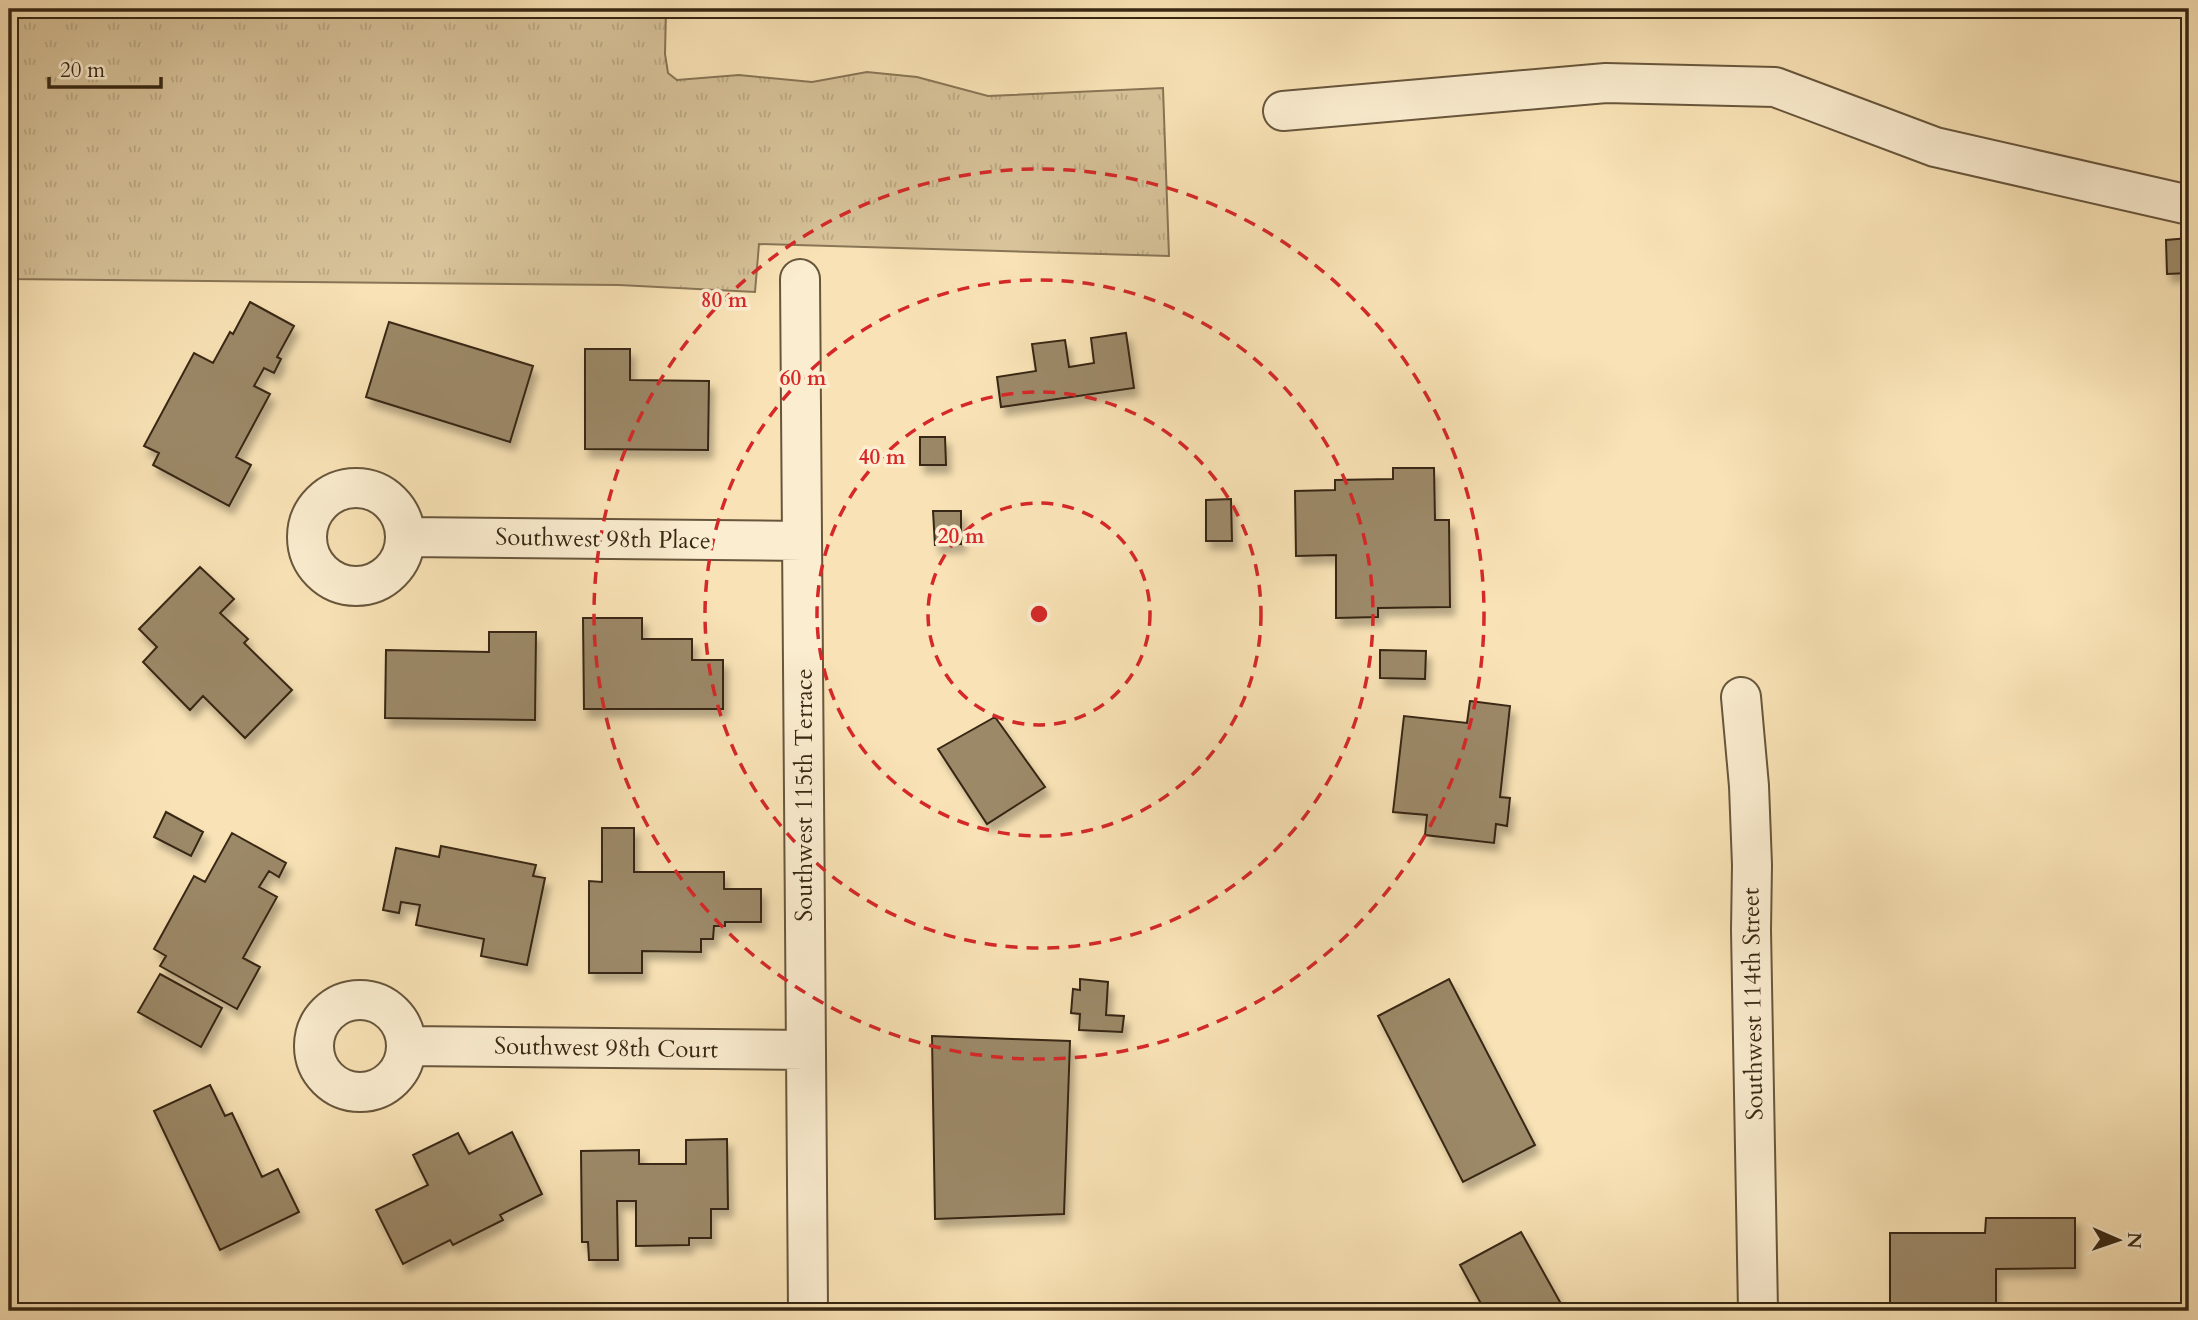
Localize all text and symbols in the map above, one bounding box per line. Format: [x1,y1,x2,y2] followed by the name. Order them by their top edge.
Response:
[49,46,161,90] scale bar
[60,56,105,85] text: 20 m
[701,286,748,315] text: 80 m
[780,364,827,393] text: 60 m
[859,443,906,472] text: 40 m
[495,521,711,557] street label: Southwest 98th Place
[938,522,985,551] text: 20 m
[1027,602,1051,626] centre of rings
[788,668,821,922] street label: Southwest 115th Terrace
[1734,887,1772,1121] street label: Southwest 114th Street
[494,1030,719,1066] street label: Southwest 98th Court
[2082,1204,2152,1274] north arrow
[2121,1232,2147,1250] text: N

